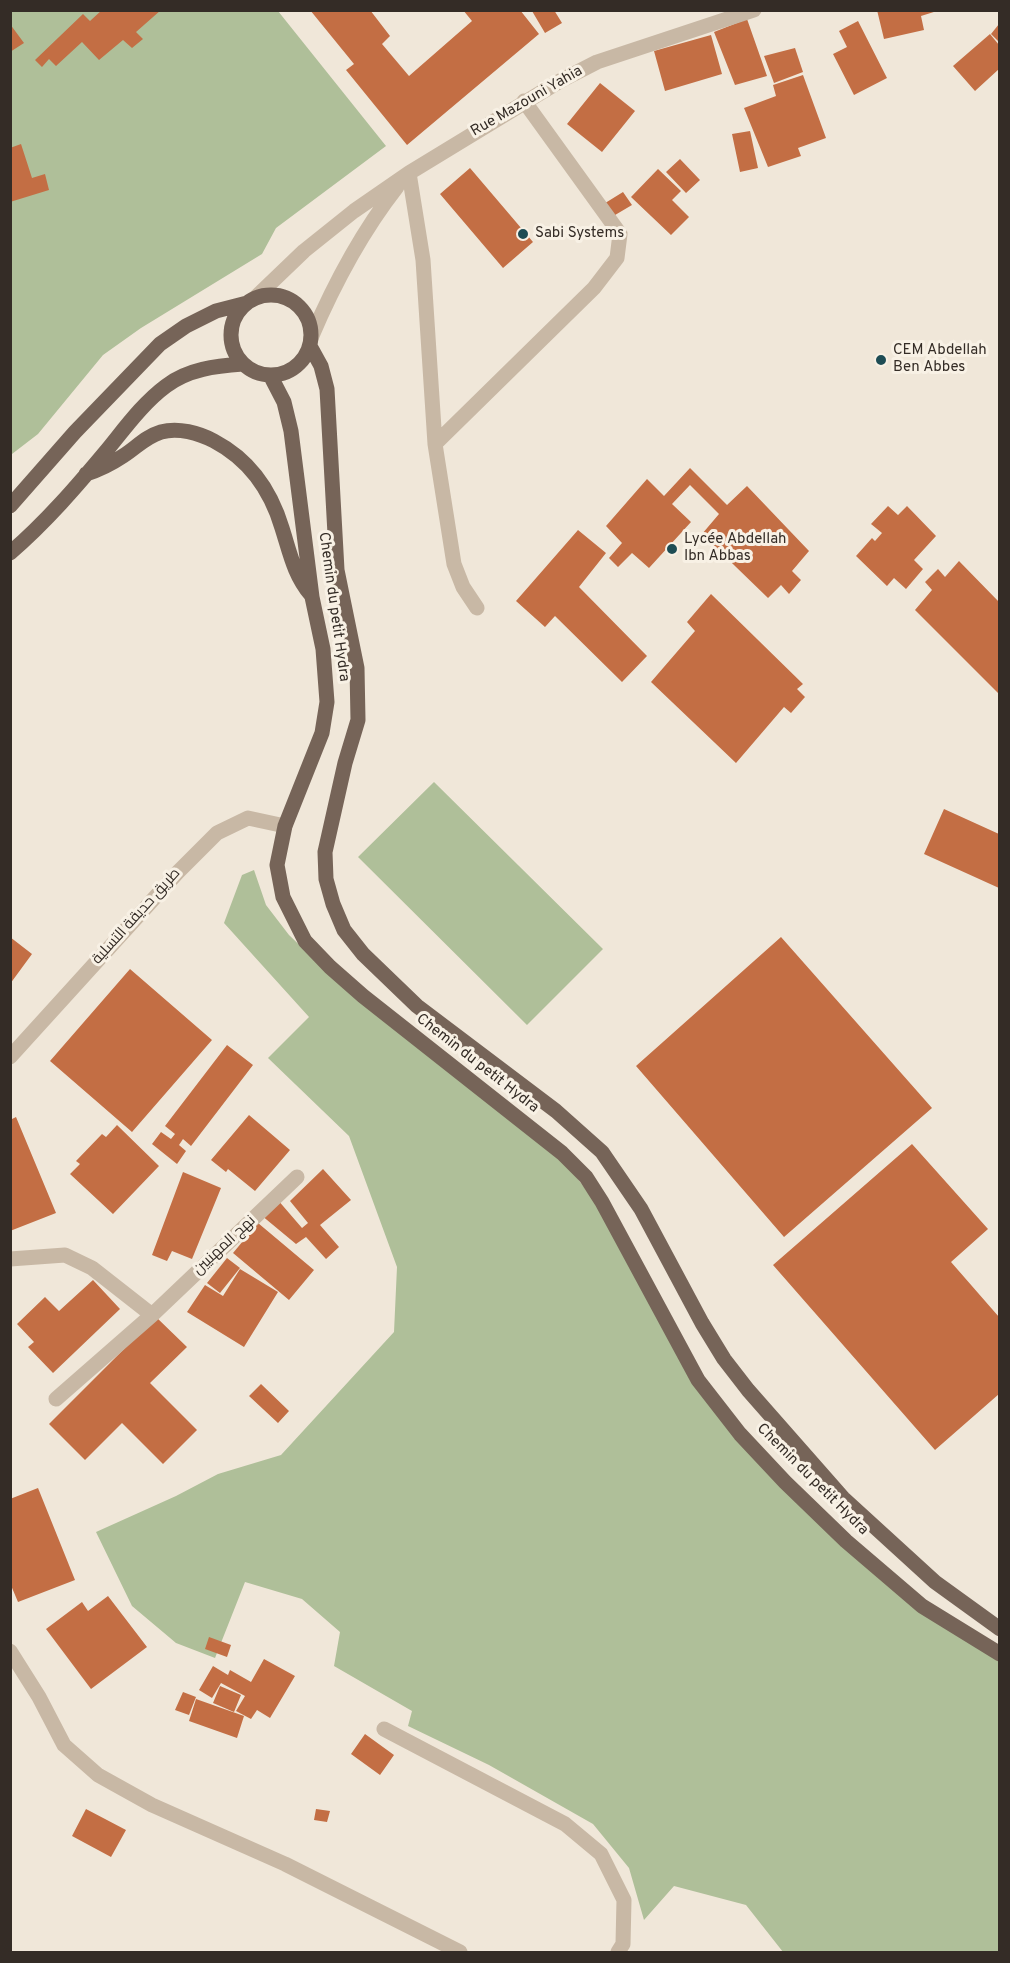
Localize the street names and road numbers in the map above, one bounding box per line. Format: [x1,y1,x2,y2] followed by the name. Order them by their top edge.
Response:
[468,63,586,141] street label: Rue Mazouni Yahia
[314,531,352,683] street label: Chemin du petit Hydra
[89,865,185,969] street label: طريق حديقة التسلية
[412,1011,542,1117] street label: Chemin du petit Hydra
[190,1213,260,1279] street label: نهج المهنيين
[752,1420,872,1540] street label: Chemin du petit Hydra

